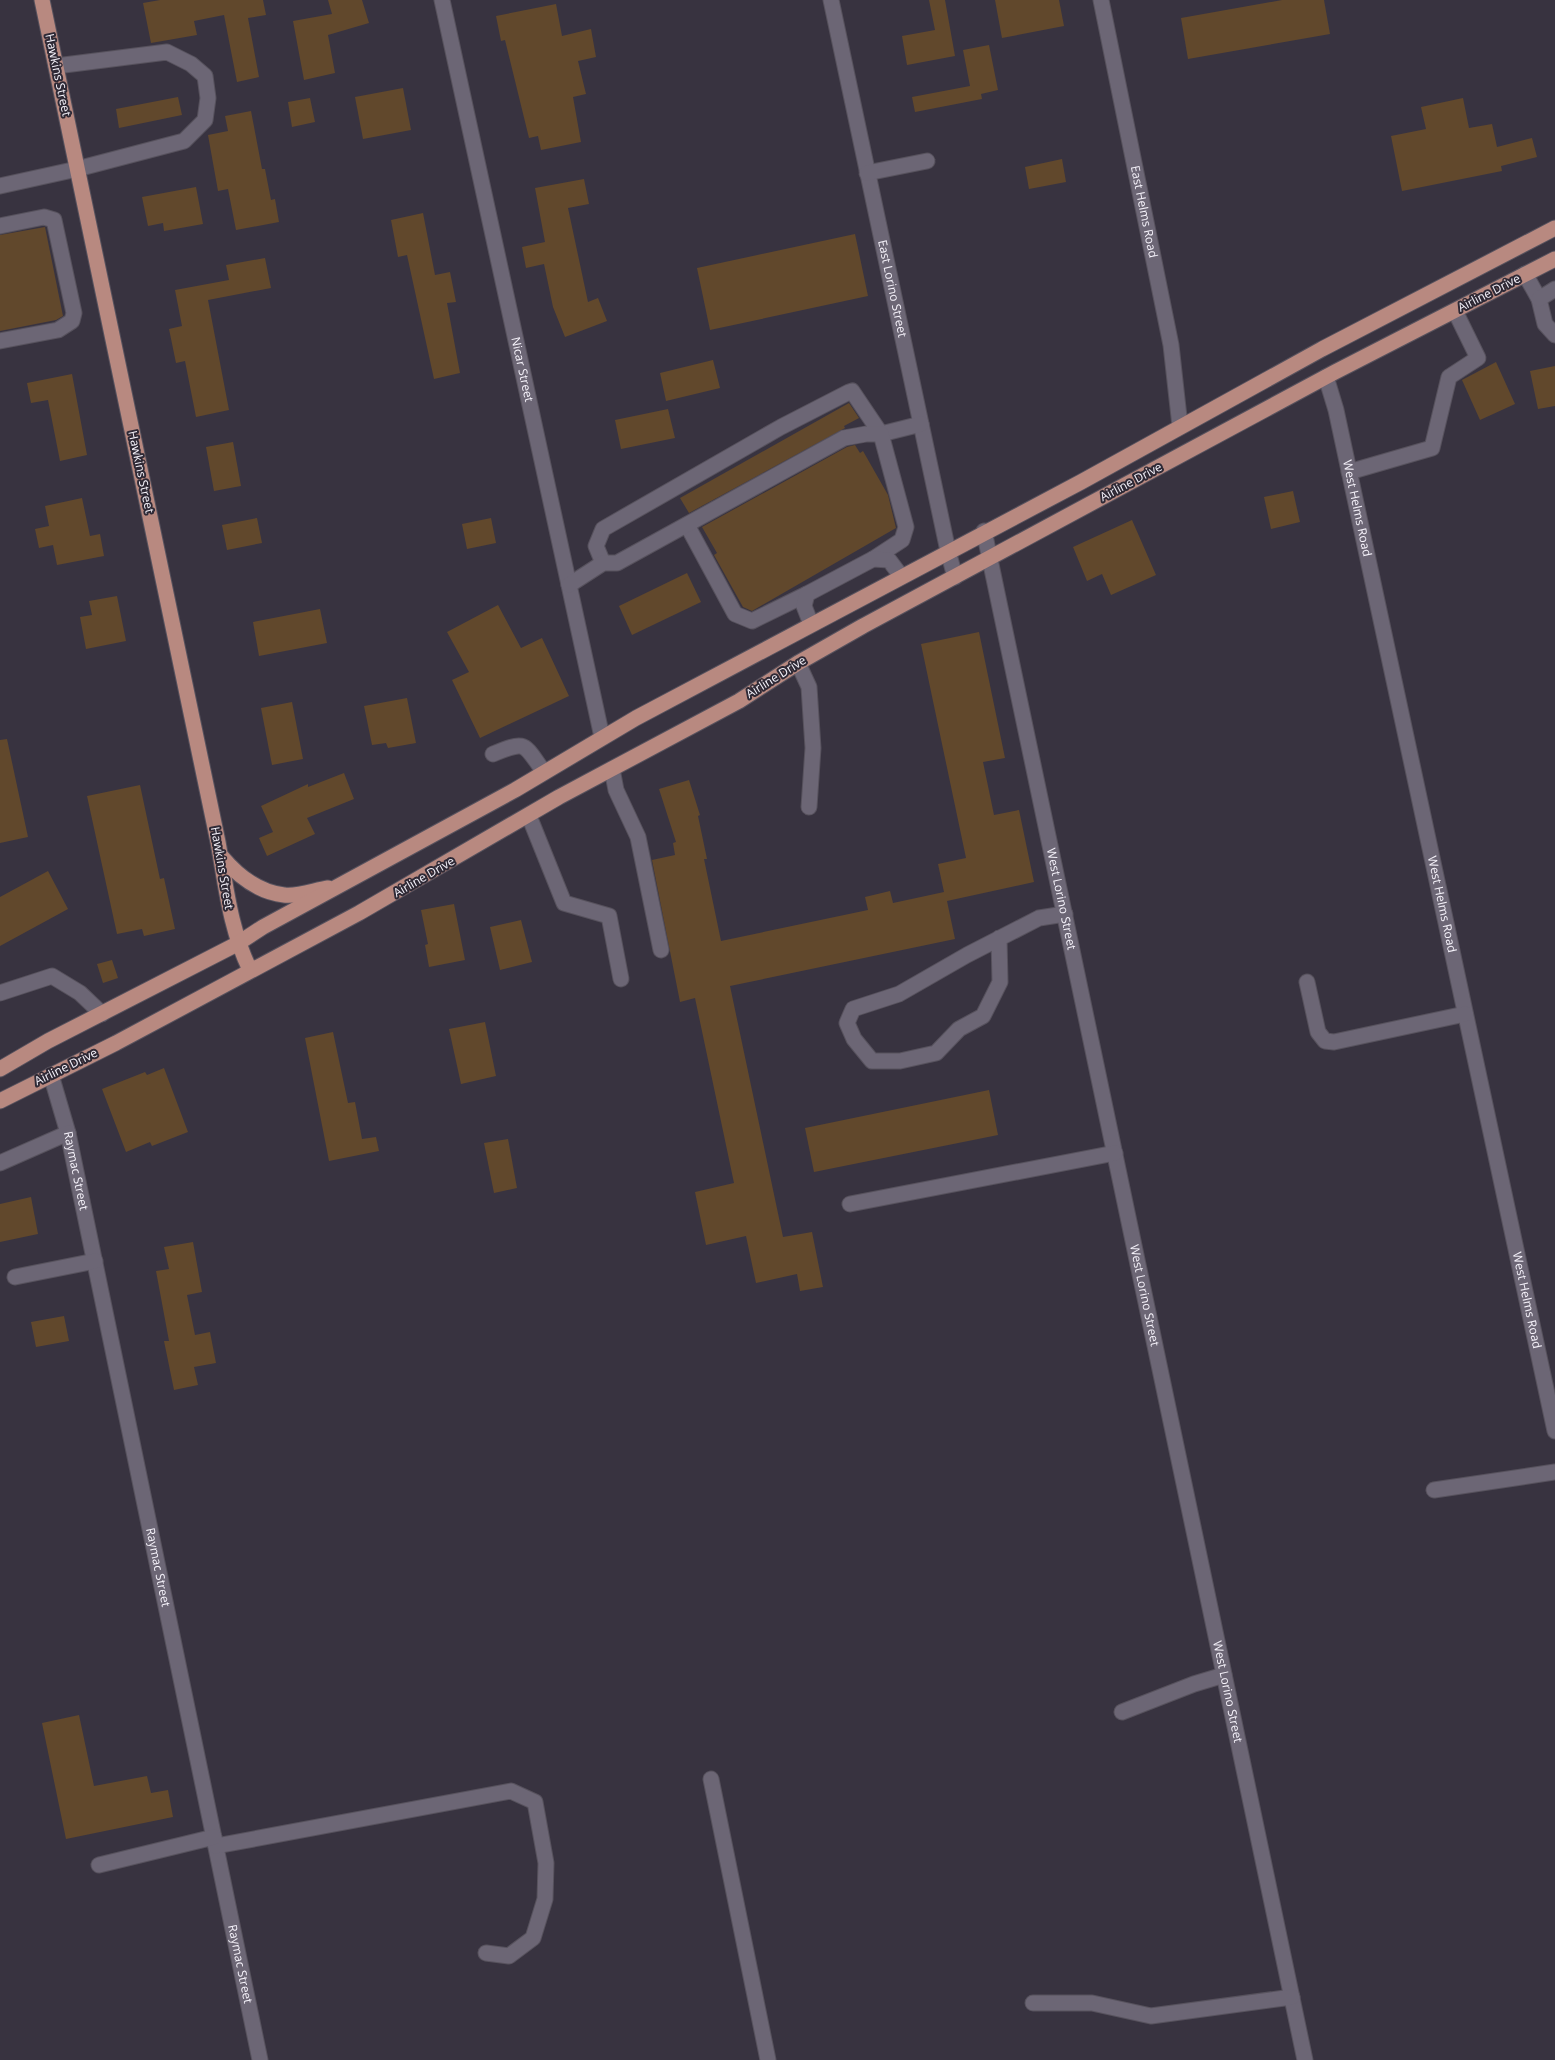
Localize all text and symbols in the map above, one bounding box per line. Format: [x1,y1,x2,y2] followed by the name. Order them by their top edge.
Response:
[41,32,76,118] street label: Hawkins Street
[1127,164,1162,259] street label: East Helms Road
[874,238,911,339] street label: East Lorino Street
[1455,269,1523,316] street label: Airline Drive
[507,335,538,403] street label: Nicar Street
[124,429,159,515] street label: Hawkins Street
[1097,458,1165,505] street label: Airline Drive
[1339,458,1376,558] street label: West Helms Road
[742,651,809,702] street label: Airline Drive
[207,825,238,911] street label: Hawkins Street
[1043,846,1081,951] street label: West Lorino Street
[390,852,458,901] street label: Airline Drive
[1424,854,1461,954] street label: West Helms Road
[31,1044,100,1089] street label: Airline Drive
[60,1130,93,1212] street label: Raymac Street
[1126,1243,1164,1348] street label: West Lorino Street
[1509,1250,1546,1350] street label: West Helms Road
[142,1526,175,1608] street label: Raymac Street
[1209,1639,1247,1744] street label: West Lorino Street
[224,1923,257,2005] street label: Raymac Street

